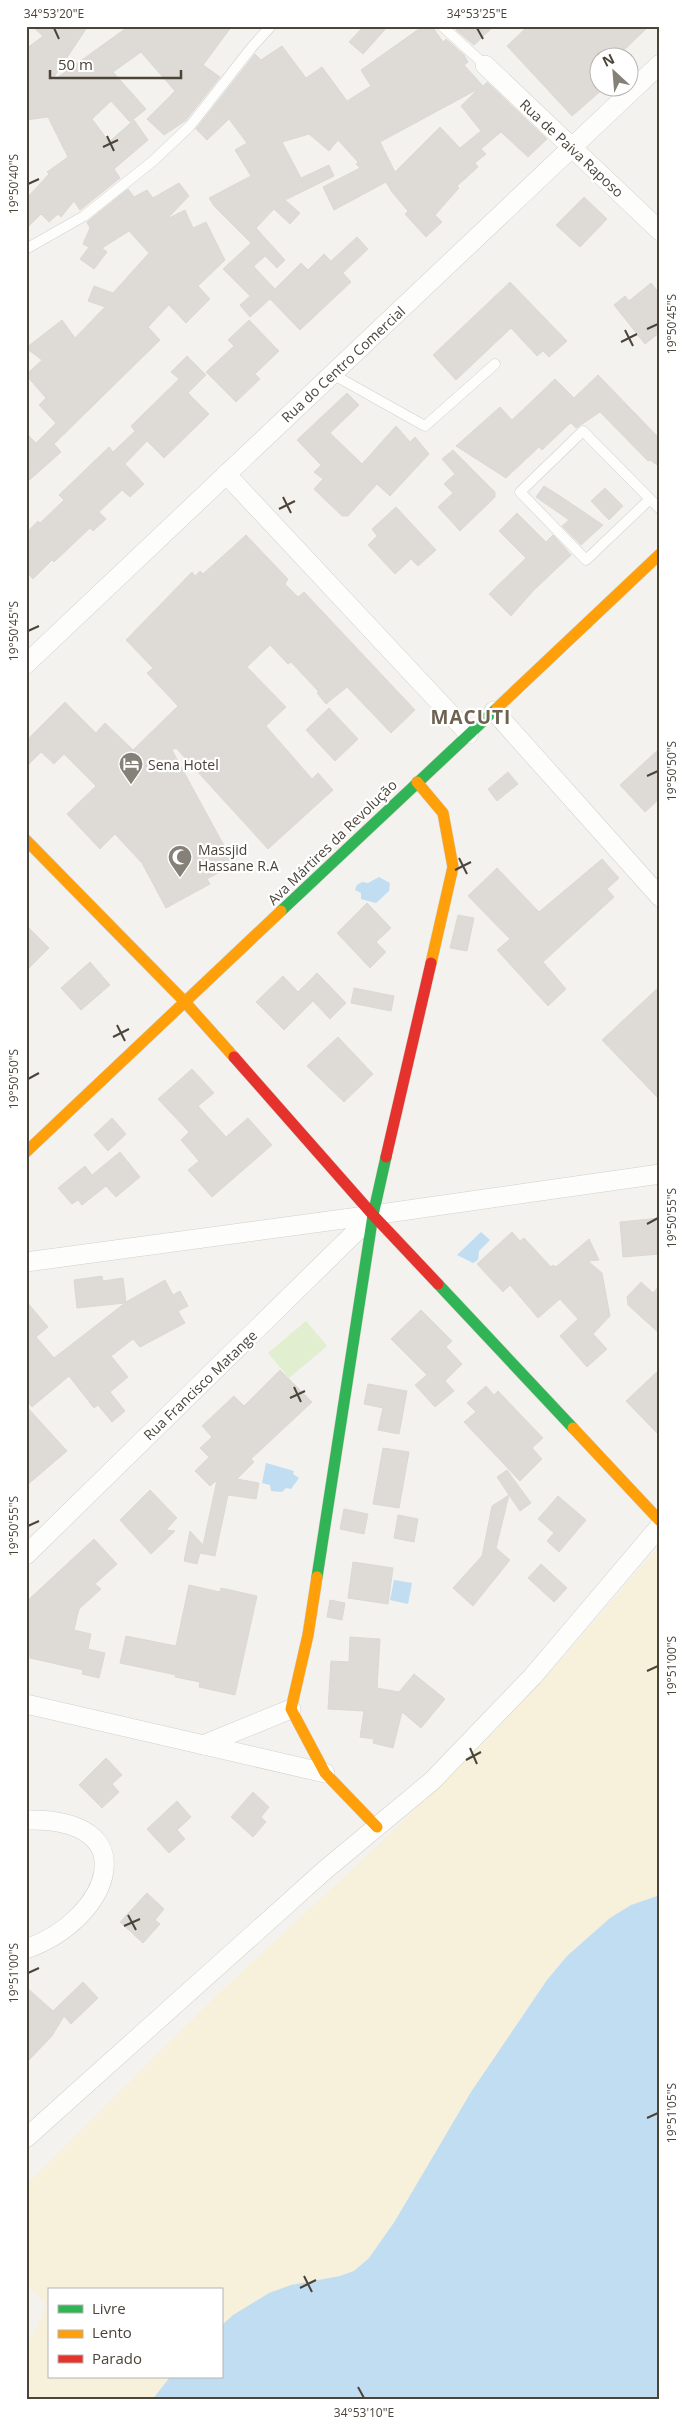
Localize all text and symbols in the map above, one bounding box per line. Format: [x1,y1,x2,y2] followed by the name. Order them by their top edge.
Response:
[24,5,84,22] text: 34°53'20"E
[447,5,507,22] text: 34°53'25"E
[50,48,181,80] scale bar
[588,48,638,98] north arrow
[599,49,617,71] text: N
[58,54,93,74] text: 50 m
[516,95,628,201] street label: Rua de Paiva Raposo
[5,154,22,214] text: 19°50'40"S
[663,294,680,354] text: 19°50'45"S
[277,302,409,426] street label: Rua do Centro Comercial
[5,601,22,661] text: 19°50'45"S
[431,704,511,730] district label: MACUTI
[663,741,680,801] text: 19°50'50"S
[118,751,144,785] hotel icon: Sena Hotel
[148,755,219,774] place label: Sena Hotel
[263,775,401,909] street label: Ava Mártires da Revolução
[198,840,279,875] place label: Massjid Hassane R.A
[167,844,193,878] mosque icon: Massjid Hassane R.A
[5,1049,22,1109] text: 19°50'50"S
[663,1188,680,1248] text: 19°50'55"S
[139,1326,261,1444] street label: Rua Francisco Matange
[5,1496,22,1556] text: 19°50'55"S
[663,1636,680,1696] text: 19°51'00"S
[5,1943,22,2003] text: 19°51'00"S
[663,2083,680,2143] text: 19°51'05"S
[48,2288,222,2378] legend
[92,2298,126,2318] text: Livre
[92,2322,132,2342] text: Lento
[92,2348,142,2368] text: Parado
[334,2404,394,2421] text: 34°53'10"E

